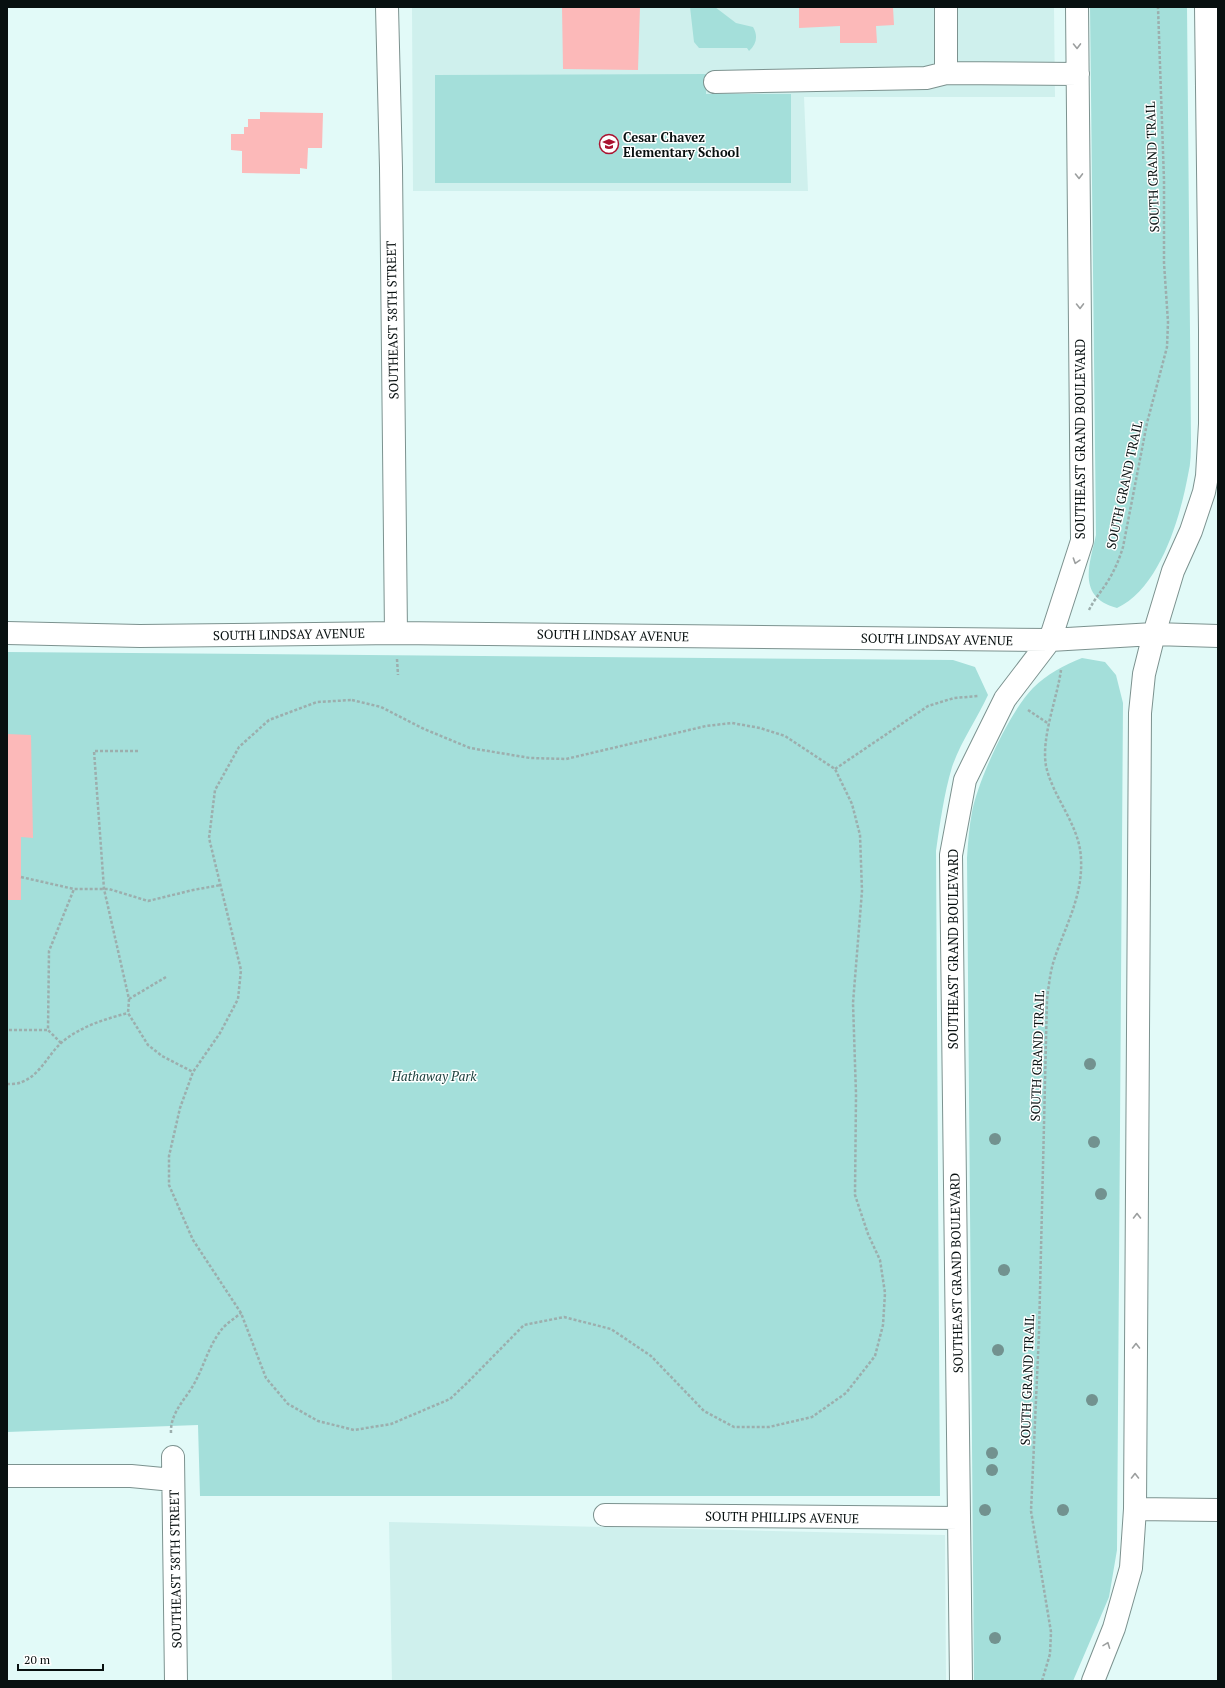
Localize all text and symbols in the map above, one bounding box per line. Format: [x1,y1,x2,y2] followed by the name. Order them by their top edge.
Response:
[1073,43,1081,49] one-way arrow
[1141,101,1163,233] street label: SOUTH GRAND TRAIL
[623,128,740,161] place label: Cesar Chavez Elementary School
[598,133,620,155] school or university icon: Cesar Chavez Elementary School
[1075,173,1083,179] one-way arrow
[382,241,402,399] street label: SOUTHEAST 38TH STREET
[1076,303,1084,309] one-way arrow
[1071,339,1089,539] street label: SOUTHEAST GRAND BOULEVARD
[1102,419,1146,551] street label: SOUTH GRAND TRAIL
[1072,557,1080,564] one-way arrow
[213,624,365,644] street label: SOUTH LINDSAY AVENUE
[537,625,689,645] street label: SOUTH LINDSAY AVENUE
[861,629,1013,649] street label: SOUTH LINDSAY AVENUE
[944,849,962,1049] street label: SOUTHEAST GRAND BOULEVARD
[1026,990,1048,1122] street label: SOUTH GRAND TRAIL
[390,1067,477,1085] park label: Hathaway Park
[945,1173,967,1373] street label: SOUTHEAST GRAND BOULEVARD
[1133,1213,1141,1219] one-way arrow
[1016,1314,1038,1446] street label: SOUTH GRAND TRAIL
[1132,1343,1140,1349] one-way arrow
[1131,1473,1140,1479] one-way arrow
[165,1490,185,1648] street label: SOUTHEAST 38TH STREET
[705,1507,859,1527] street label: SOUTH PHILLIPS AVENUE
[1103,1641,1111,1648] one-way arrow
[18,1646,103,1672] scale bar
[24,1652,51,1667] text: 20 m

